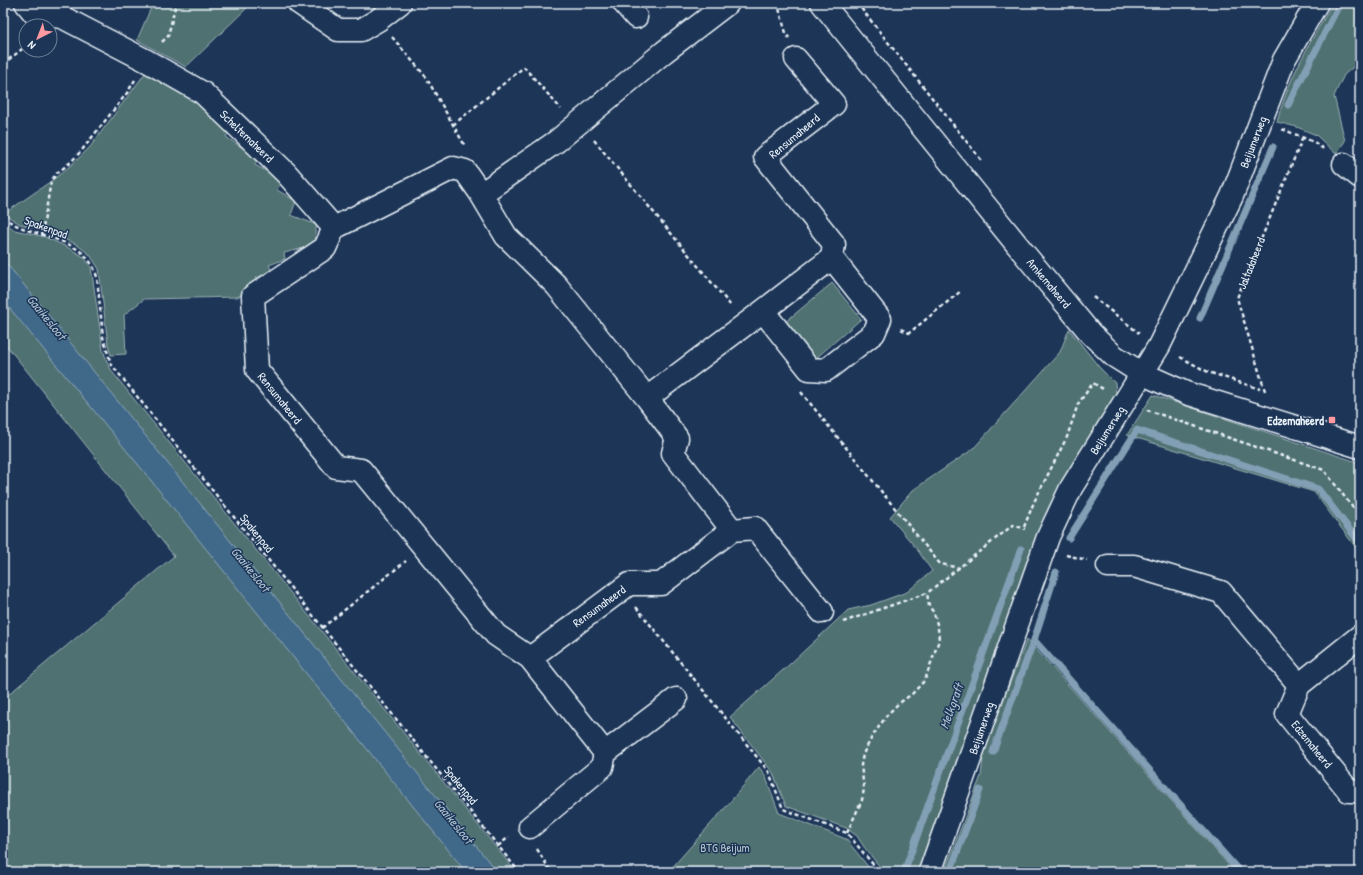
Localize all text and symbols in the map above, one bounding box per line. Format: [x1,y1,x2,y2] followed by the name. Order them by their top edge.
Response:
[18,18,58,58] north arrow
[24,38,38,53] text: N
[216,106,278,166] street label: Scheltemaheerd
[765,109,823,162] street label: Rensumaheerd
[1235,114,1271,170] street label: Beijumerweg
[22,211,70,243] street label: Spakenpad
[1233,234,1269,291] street label: Jaltadaheerd
[1023,254,1075,312] street label: Amkemaheerd
[23,291,72,345] water label: Gaaikesloot
[254,369,306,428] street label: Rensumaheerd
[1085,402,1129,458] street label: Beijumerweg
[1267,412,1324,429] place label: Edzemaheerd
[1327,415,1337,425] marker: Edzemaheerd
[236,510,278,556] street label: Spakenpad
[227,543,276,597] water label: Gaaikesloot
[569,581,629,631] street label: Rensumaheerd
[935,679,969,731] water label: Melkgraft
[964,700,998,756] street label: Beijumerweg
[1288,717,1337,772] street label: Edzemaheerd
[440,762,482,808] street label: Spakenpad
[430,795,479,849] water label: Gaaikesloot
[700,839,750,856] park label: BTG Beijum

